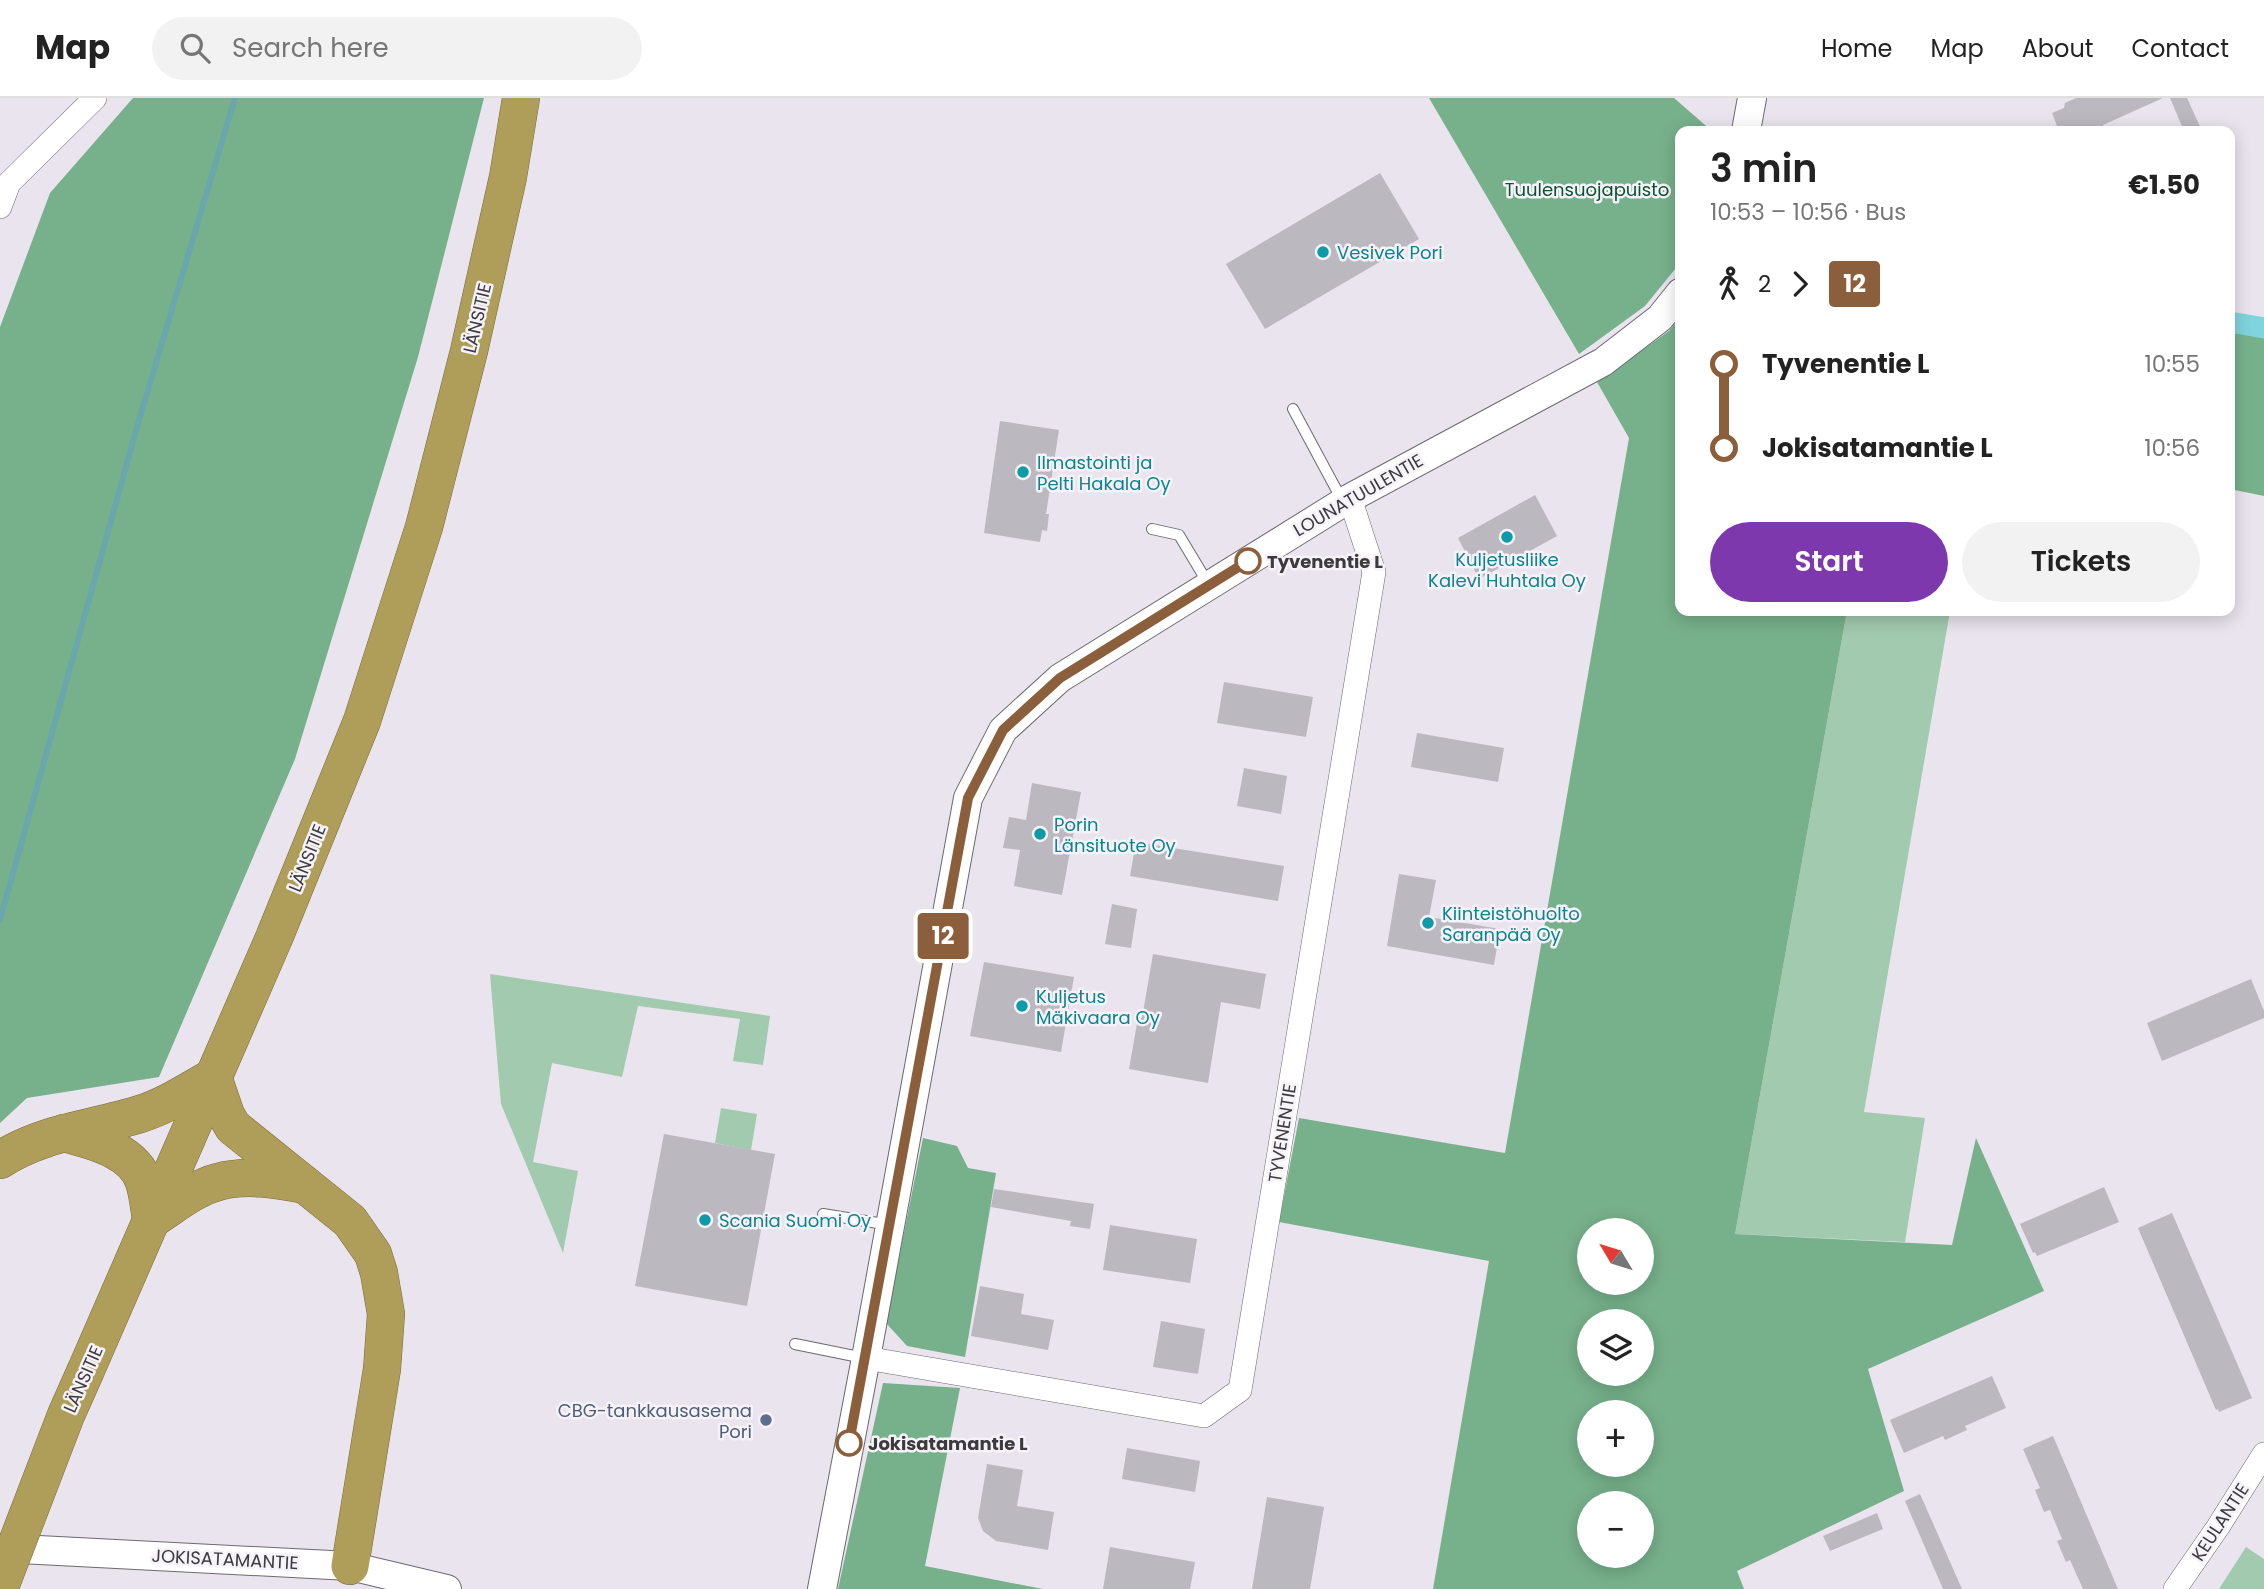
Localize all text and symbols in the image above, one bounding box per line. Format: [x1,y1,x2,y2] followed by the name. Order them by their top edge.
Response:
[152,17,642,80] search box
[35,24,110,71] text: Map
[176,29,214,67] icon: search
[232,30,389,66] text: Search here
[1821,32,1893,65] text: Home
[1931,32,1984,65] text: Map
[2022,32,2093,65] text: About
[2131,32,2229,65] text: Contact
[1710,142,1817,195] text: 3 min
[2128,167,2200,203] text: €1.50
[1505,177,1669,202] park label: Tuulensuojapuisto
[1710,196,1906,228] text: 10:53 – 10:56 · Bus
[1337,240,1443,265] place label: Vesivek Pori
[1315,244,1331,260] marker: Vesivek Pori
[1710,265,1748,303] icon: walk
[1781,265,1819,303] icon: forward
[1843,267,1866,300] text: 12
[1758,268,1771,300] text: 2
[457,281,497,355] street label: LÄNSITIE
[1762,346,1929,382] text: Tyvenentie L
[2144,348,2200,380] text: 10:55
[1762,430,1993,466] text: Jokisatamantie L
[2144,432,2200,464] text: 10:56
[1289,448,1427,542] street label: LOUNATUULENTIE
[1037,450,1171,496] place label: Ilmastointi ja Pelti Hakala Oy
[1015,464,1031,480] marker: Ilmastointi ja Pelti Hakala Oy
[1710,522,1948,602] button: Start
[1962,522,2200,602] button: Tickets
[1499,529,1515,545] marker: Kuljetusliike Kalevi Huhtala Oy
[1428,547,1586,593] place label: Kuljetusliike Kalevi Huhtala Oy
[1235,548,1261,574] marker: Tyvenentie L
[1267,549,1383,574] place label: Tyvenentie L
[1054,812,1176,858] place label: Porin Länsituote Oy
[282,820,332,896] street label: LÄNSITIE
[1032,826,1048,842] marker: Porin Länsituote Oy
[1442,901,1580,947] place label: Kiinteistöhuolto Saranpää Oy
[912,913,974,959] line badge: 12
[1420,915,1436,931] marker: Kiinteistöhuolto Saranpää Oy
[932,919,954,952] text: 12
[1036,984,1160,1030] place label: Kuljetus Mäkivaara Oy
[1014,998,1030,1014] marker: Kuljetus Mäkivaara Oy
[1262,1082,1302,1184] street label: TYVENENTIE
[719,1208,871,1233] place label: Scania Suomi Oy
[697,1212,713,1228] marker: Scania Suomi Oy
[1577,1218,1654,1295] north arrow
[1577,1218,1654,1568] map controls
[1577,1309,1654,1386] button: layers
[57,1341,109,1417] street label: LÄNSITIE
[558,1398,752,1444] place label: CBG-tankkausasema Pori
[1577,1400,1654,1477] button: +
[758,1412,774,1428] marker: CBG-tankkausasema Pori
[836,1430,862,1456] marker: Jokisatamantie L
[868,1431,1028,1456] place label: Jokisatamantie L
[2186,1478,2254,1566] street label: KEULANTIE
[1577,1491,1654,1568] button: −
[151,1543,299,1575] street label: JOKISATAMANTIE

